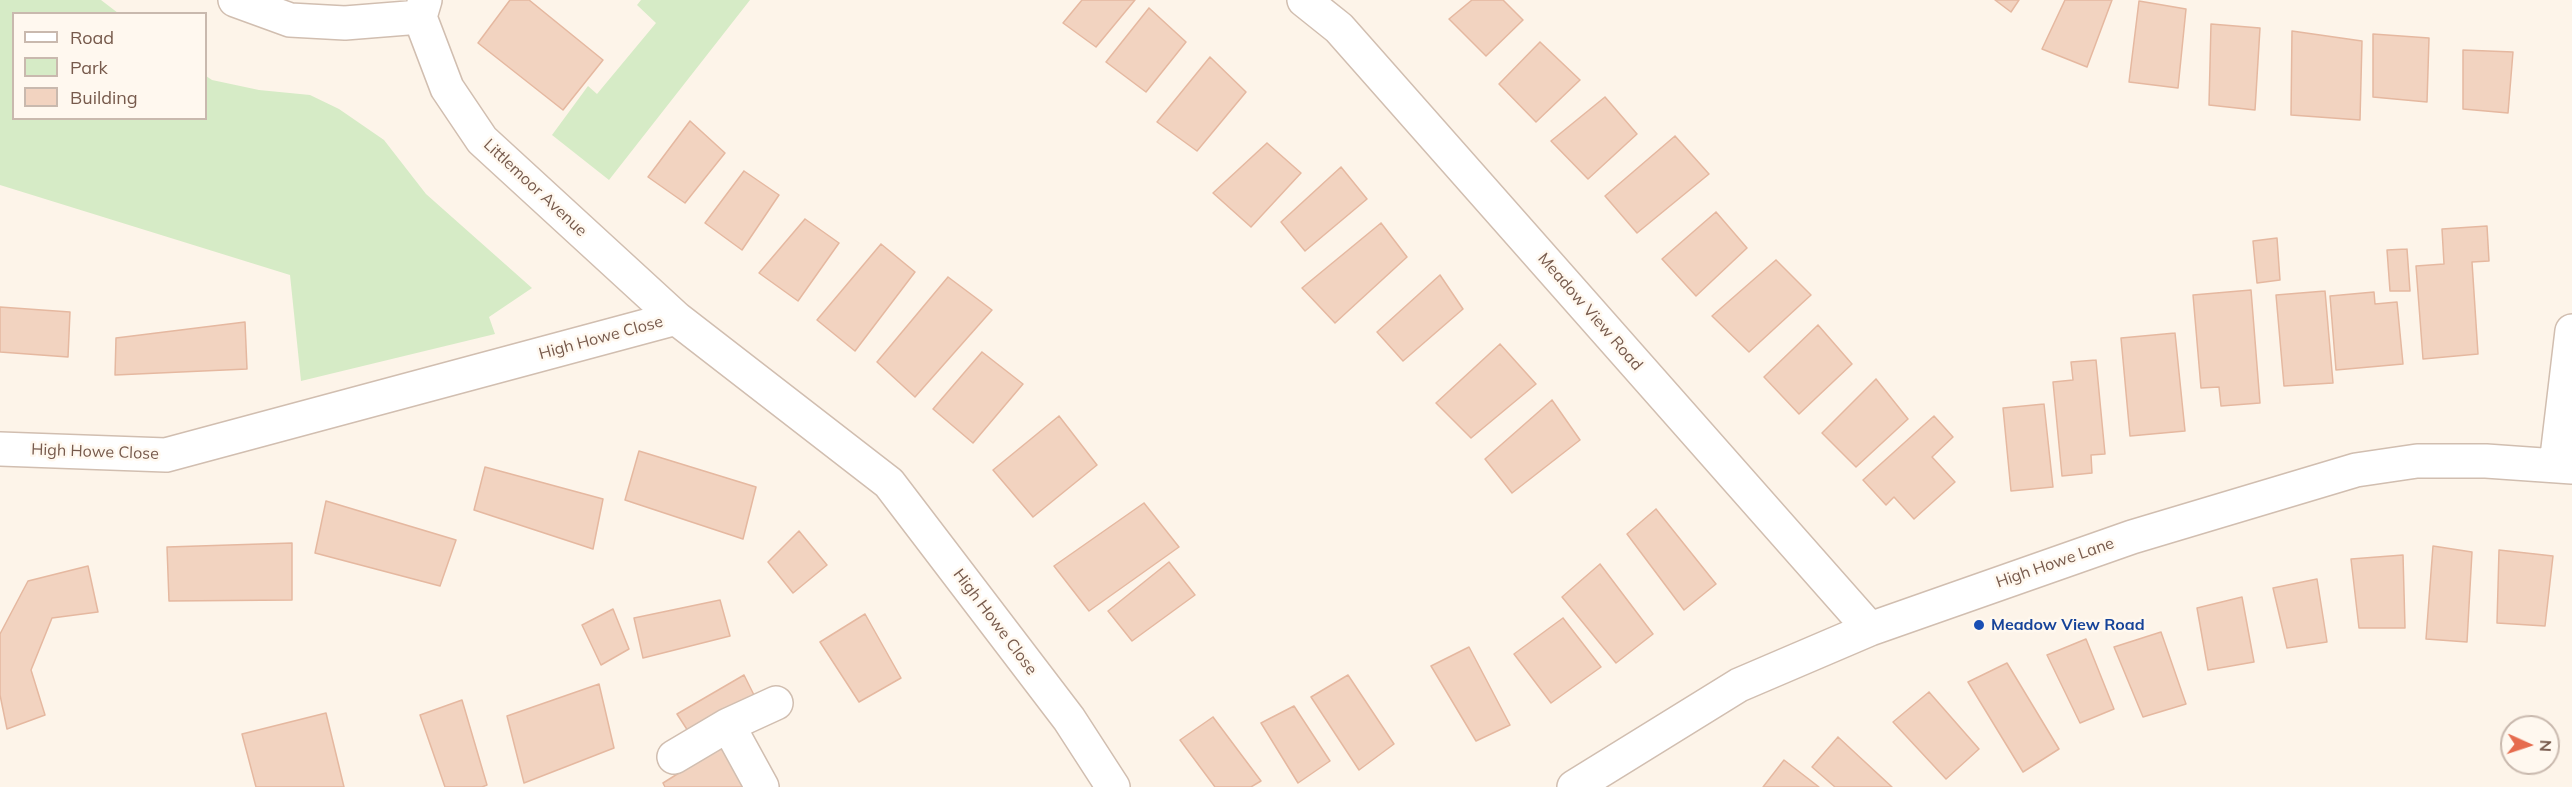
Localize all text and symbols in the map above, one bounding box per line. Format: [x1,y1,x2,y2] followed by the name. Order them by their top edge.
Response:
[12,12,207,120] legend
[70,26,114,49] text: Road
[70,56,108,79] text: Park
[70,86,138,109] text: Building
[479,135,591,241] street label: Littlemoor Avenue
[1534,249,1646,375] street label: Meadow View Road
[537,312,665,364] street label: High Howe Close
[31,440,159,464] street label: High Howe Close
[1993,534,2117,592] street label: High Howe Lane
[949,565,1041,679] street label: High Howe Close
[1991,615,2145,635] place label: Meadow View Road
[1972,618,1986,632] marker: Meadow View Road
[2500,715,2560,775] north arrow
[2536,739,2556,752] text: N

